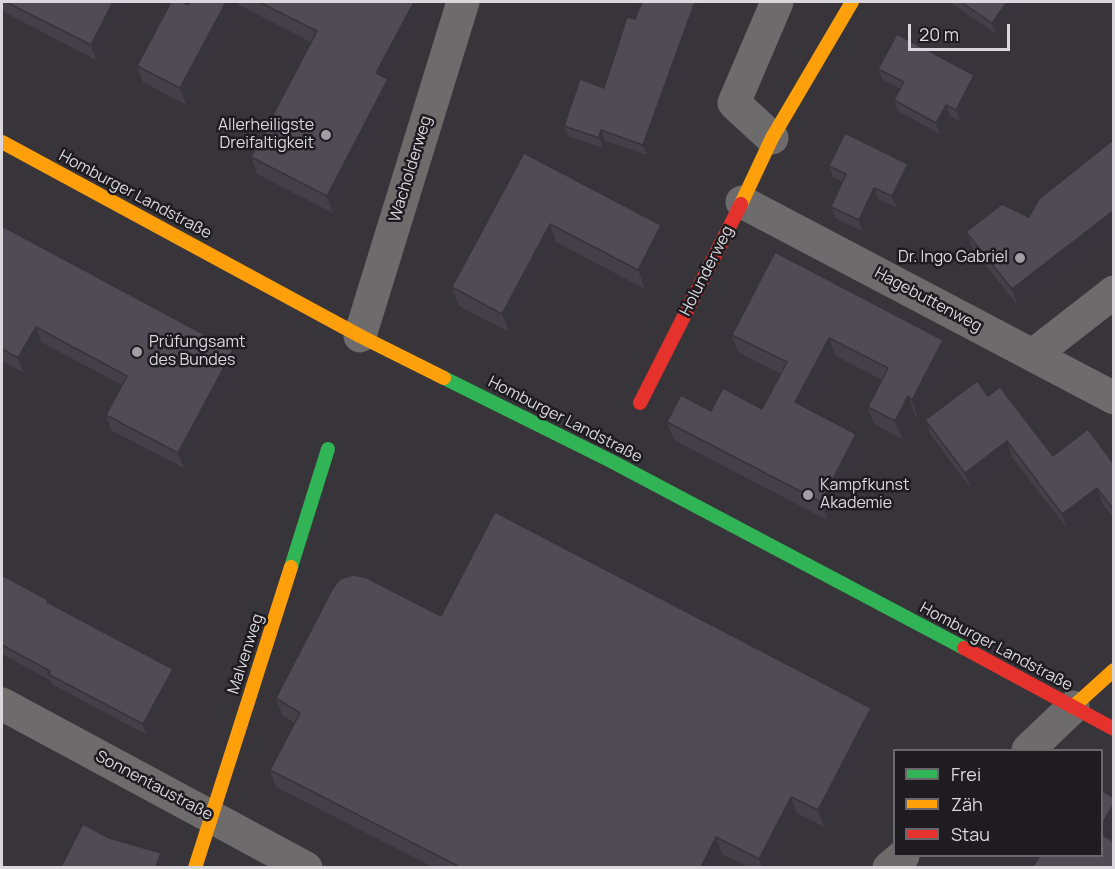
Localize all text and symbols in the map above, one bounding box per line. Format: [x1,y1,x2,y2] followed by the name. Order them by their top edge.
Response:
[911,12,1013,50] scale bar
[919,22,959,46] text: 20 m
[386,114,436,224] street label: Wacholderweg
[218,116,314,154] place label: Allerheiligste Dreifaltigkeit
[319,128,333,142] marker: Allerheiligste Dreifaltigkeit
[55,147,215,243] street label: Homburger Landstraße
[676,223,738,319] street label: Holunderweg
[898,248,1008,268] place label: Dr. Ingo Gabriel
[1013,251,1027,265] marker: Dr. Ingo Gabriel
[871,264,985,336] street label: Hagebuttenweg
[149,333,245,371] place label: Prüfungsamt des Bundes
[130,345,144,359] marker: Prüfungsamt des Bundes
[485,373,645,467] street label: Homburger Landstraße
[820,476,909,514] place label: Kampfkunst Akademie
[801,488,815,502] marker: Kampfkunst Akademie
[916,599,1076,695] street label: Homburger Landstraße
[224,611,268,697] street label: Malvenweg
[92,747,216,825] street label: Sonnentaustraße
[893,749,1103,857] legend
[951,762,981,786] text: Frei
[951,792,983,816] text: Zäh
[951,822,990,846] text: Stau

